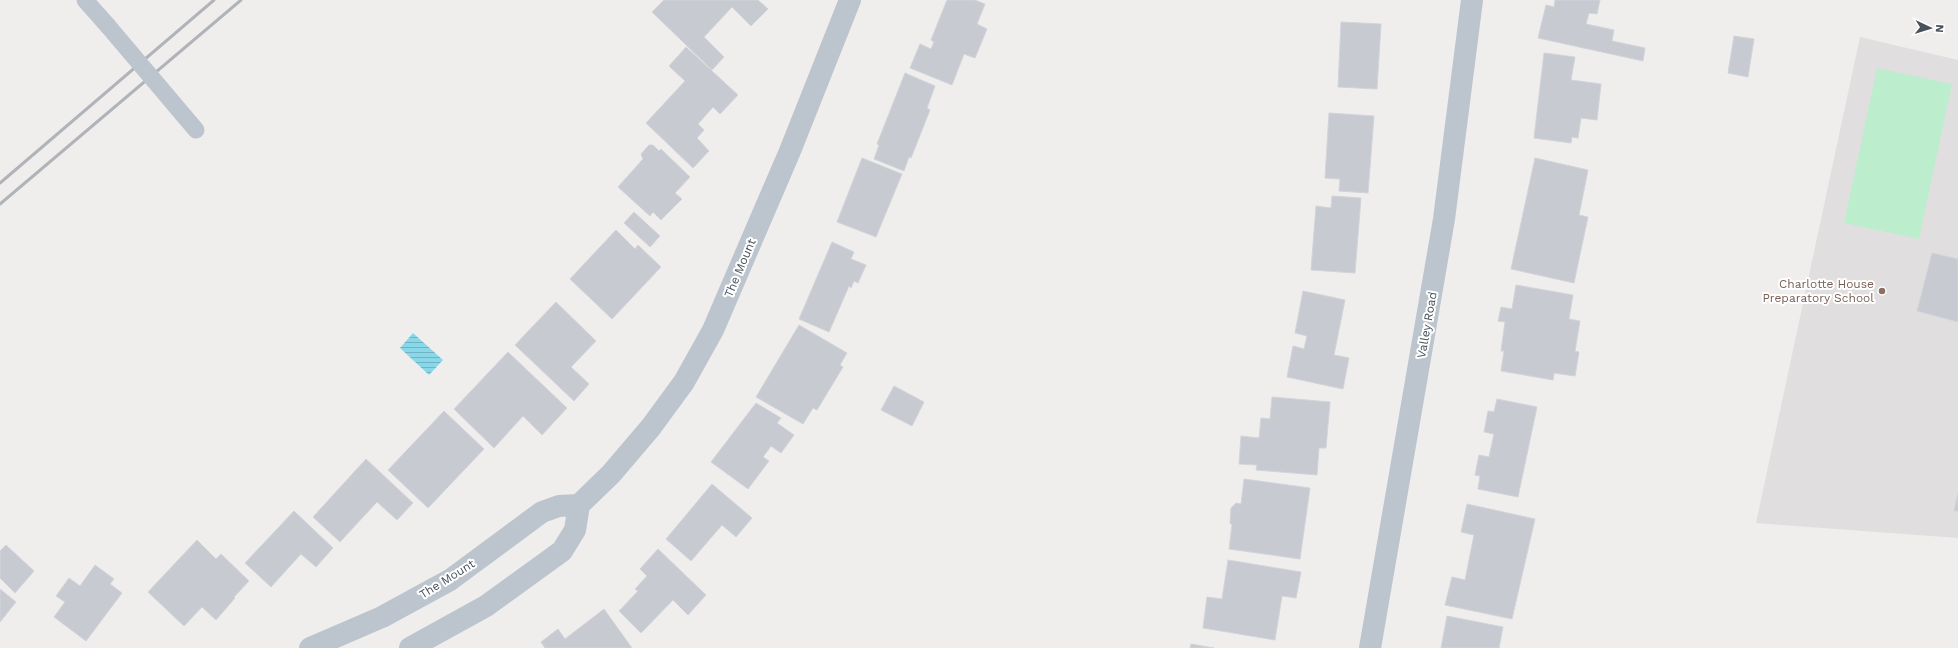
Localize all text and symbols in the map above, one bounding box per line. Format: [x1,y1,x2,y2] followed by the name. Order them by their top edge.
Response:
[1910,8,1950,48] north arrow
[1933,24,1946,33] text: N
[721,236,759,300] street label: The Mount
[1762,277,1874,305] place label: Charlotte House Preparatory School
[1877,286,1887,296] marker: Charlotte House Preparatory School
[1414,291,1440,359] street label: Valley Road
[417,556,477,602] street label: The Mount

